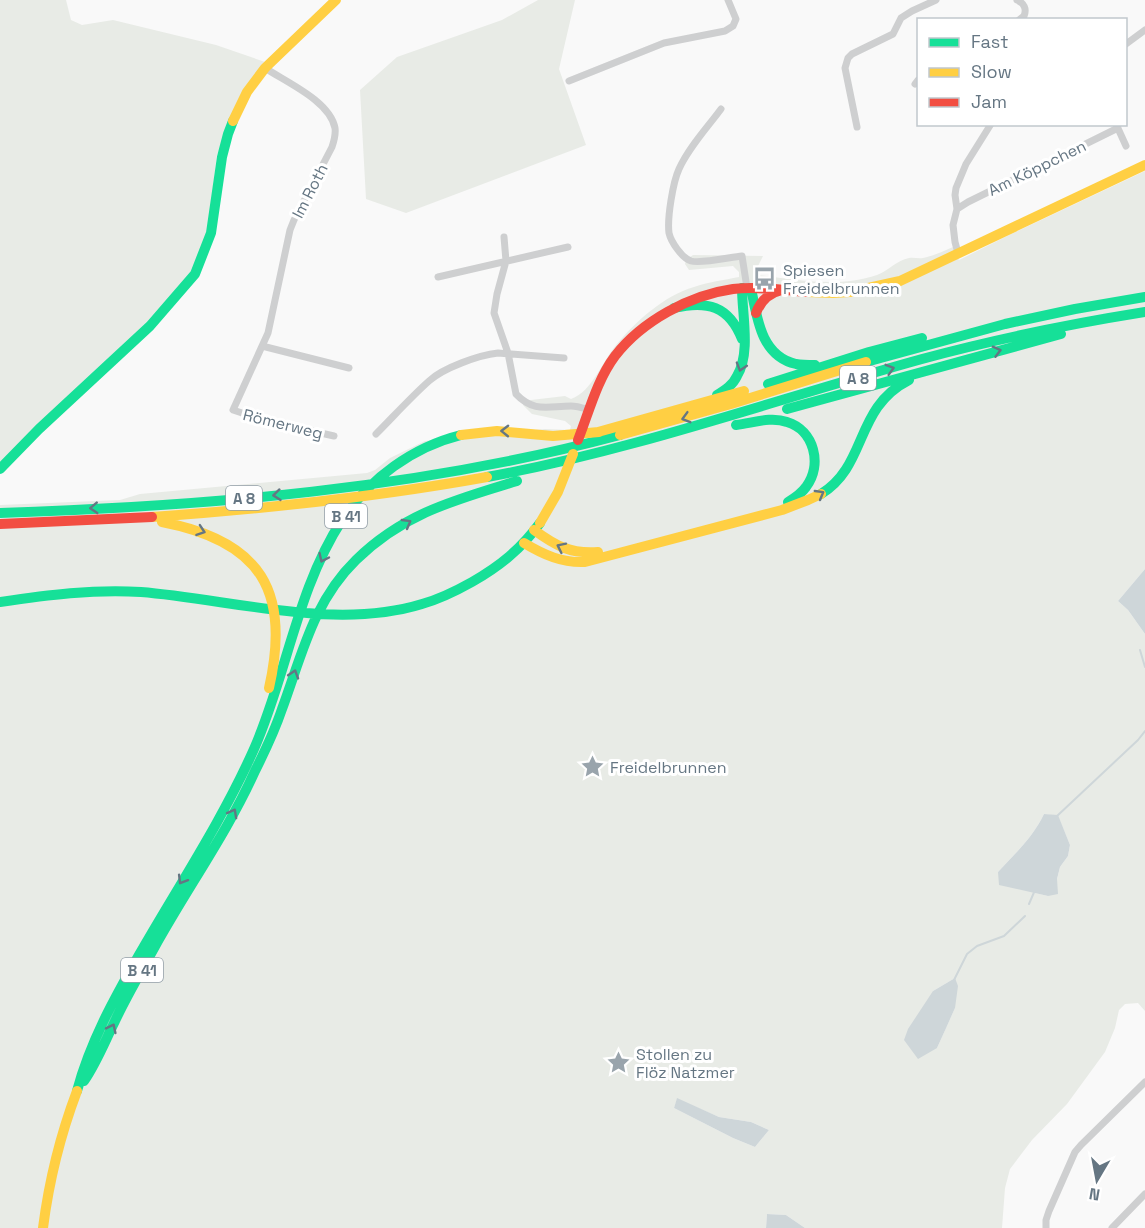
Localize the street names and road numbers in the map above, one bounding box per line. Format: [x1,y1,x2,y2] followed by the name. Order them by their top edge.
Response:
[985,135,1089,201] street label: Am Köppchen
[287,160,333,222] street label: Im Roth
[840,366,876,390] road number: A 8
[241,404,325,444] street label: Römerweg
[226,486,262,510] road number: A 8
[325,504,367,528] road number: B 41
[121,958,163,982] road number: B 41

